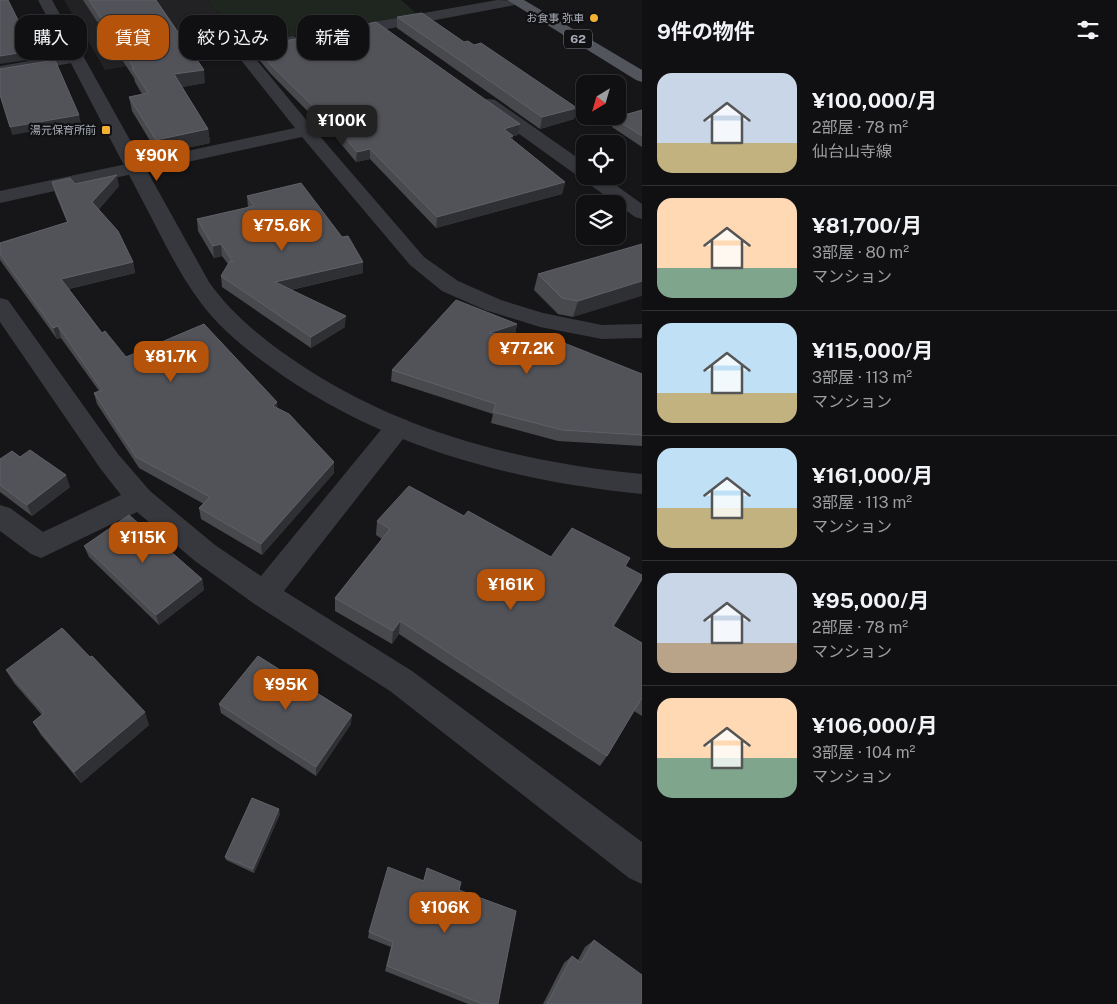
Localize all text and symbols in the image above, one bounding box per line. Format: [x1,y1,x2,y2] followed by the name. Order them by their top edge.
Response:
[526,12,584,24] place label: お食事 弥車
[588,12,600,24] marker: お食事 弥車
[15,15,87,60] chip: 購入
[97,15,169,60] chip: 賃貸
[179,15,287,60] chip: 絞り込み
[297,15,369,60] chip: 新着
[1074,16,1102,44] icon: filters
[657,19,755,44] text: 9件の物件
[564,30,592,48] road number: 62
[576,75,626,125] north arrow
[576,75,626,245] map controls
[812,88,937,113] text: ¥100,000/月
[697,93,757,153] icon: home
[307,104,377,147] pin: ¥100K
[317,111,367,130] text: ¥100K
[812,118,908,137] text: 2部屋 · 78 m²
[30,124,96,136] place label: 湯元保育所前
[100,124,112,136] marker: 湯元保育所前
[576,135,626,185] button: locate
[127,140,187,182] pin: ¥90K
[812,142,892,161] text: 仙台山寺線
[136,146,178,165] text: ¥90K
[576,195,626,245] button: layers
[241,210,323,252] pin: ¥75.6K
[812,213,922,238] text: ¥81,700/月
[253,216,311,235] text: ¥75.6K
[697,218,757,278] icon: home
[812,243,909,262] text: 3部屋 · 80 m²
[812,267,892,286] text: マンション
[486,332,568,375] pin: ¥77.2K
[812,338,933,363] text: ¥115,000/月
[499,339,555,358] text: ¥77.2K
[130,340,212,383] pin: ¥81.7K
[697,343,757,403] icon: home
[145,347,197,366] text: ¥81.7K
[812,368,912,387] text: 3部屋 · 113 m²
[812,392,892,411] text: マンション
[812,463,933,488] text: ¥161,000/月
[697,468,757,528] icon: home
[812,493,912,512] text: 3部屋 · 113 m²
[812,517,892,536] text: マンション
[108,522,178,564] pin: ¥115K
[120,528,166,547] text: ¥115K
[476,568,546,611] pin: ¥161K
[488,575,534,594] text: ¥161K
[812,588,929,613] text: ¥95,000/月
[697,593,757,653] icon: home
[812,618,908,637] text: 2部屋 · 78 m²
[812,642,892,661] text: マンション
[256,668,316,711] pin: ¥95K
[264,675,308,694] text: ¥95K
[812,713,937,738] text: ¥106,000/月
[697,718,757,778] icon: home
[812,743,915,762] text: 3部屋 · 104 m²
[812,767,892,786] text: マンション
[410,892,480,934] pin: ¥106K
[420,898,470,917] text: ¥106K

